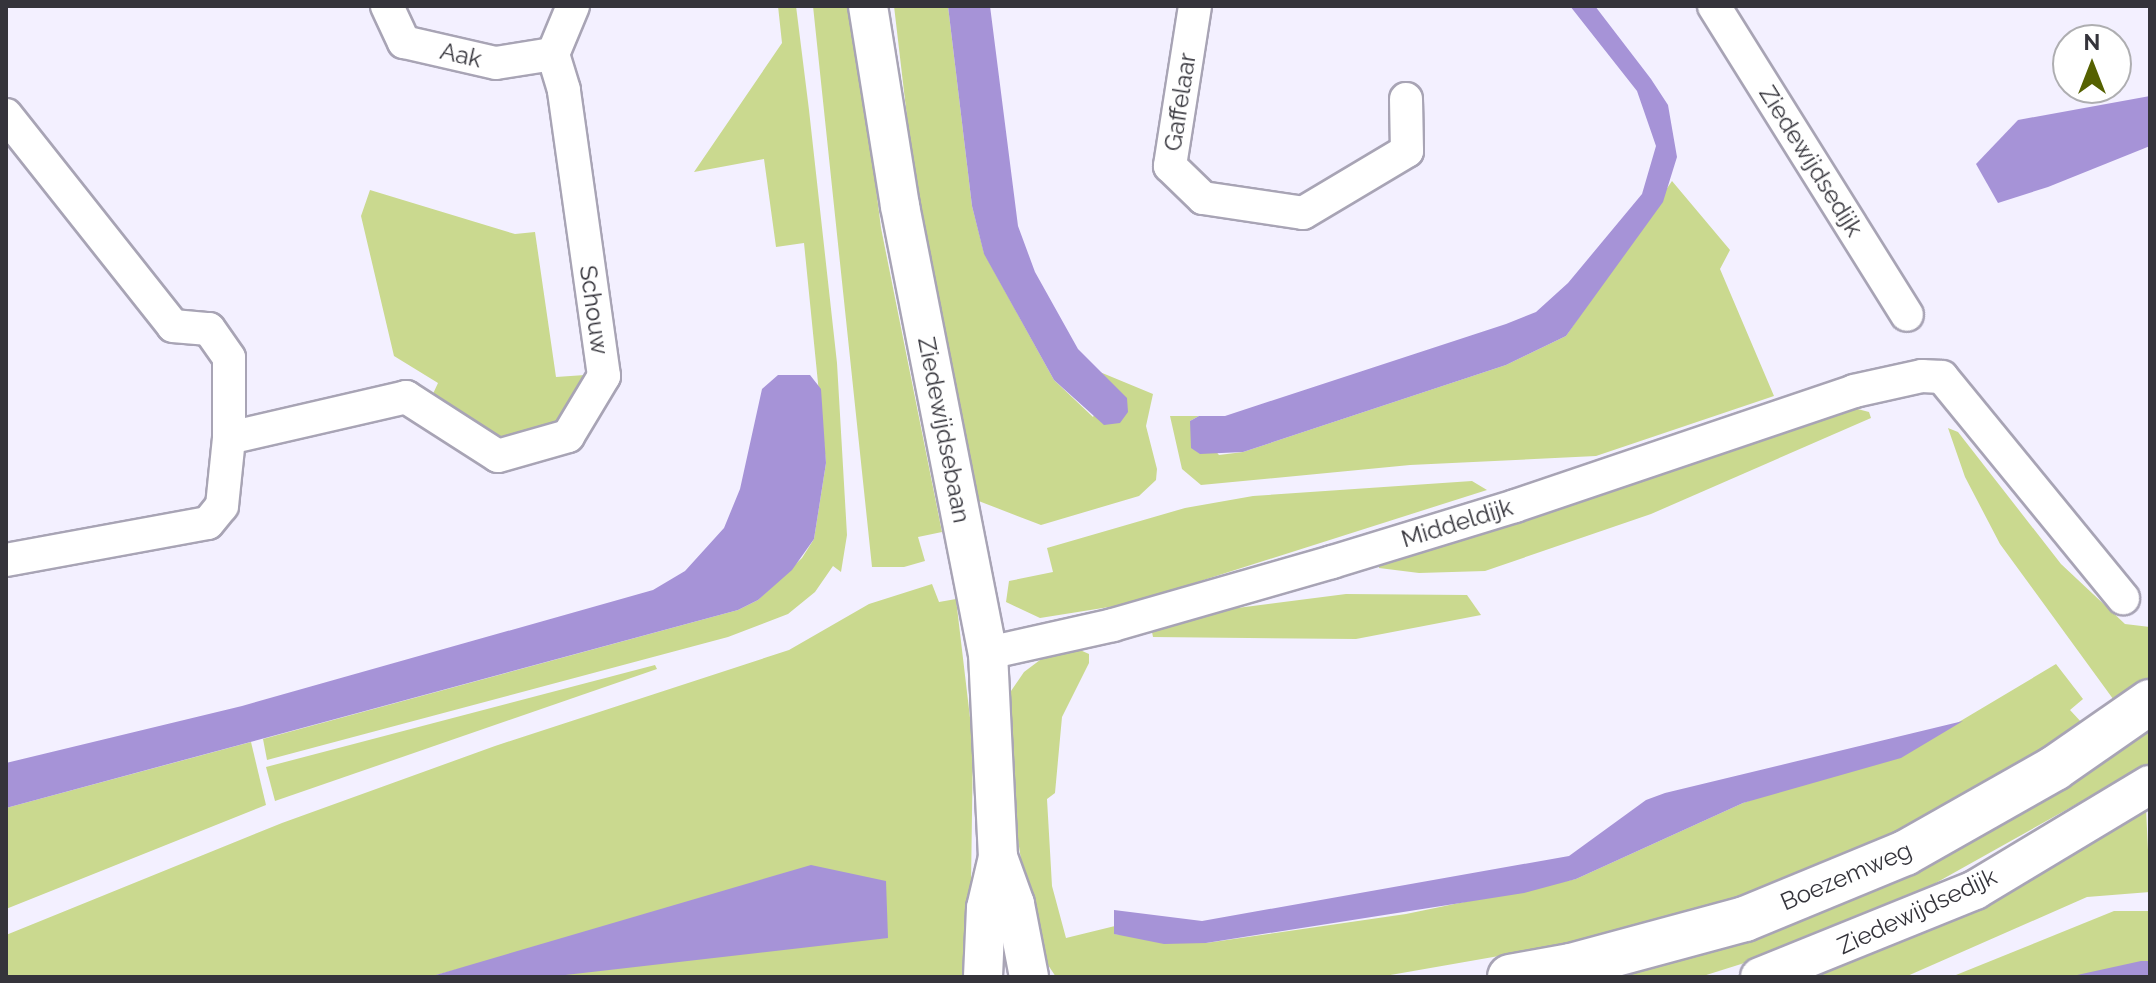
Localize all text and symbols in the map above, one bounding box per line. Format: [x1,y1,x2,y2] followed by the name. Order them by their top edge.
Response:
[2052,24,2132,104] north arrow
[2084,29,2100,55] text: N
[437,36,485,74] street label: Aak
[1158,51,1202,153] street label: Gaffelaar
[1753,80,1869,242] street label: Ziedewijdsedijk
[573,264,615,356] street label: Schouw
[912,335,976,525] street label: Ziedewijdsebaan
[1398,492,1516,554] street label: Middeldijk
[1776,835,1916,917] street label: Boezemweg
[1833,862,2001,960] street label: Ziedewijdsedijk

